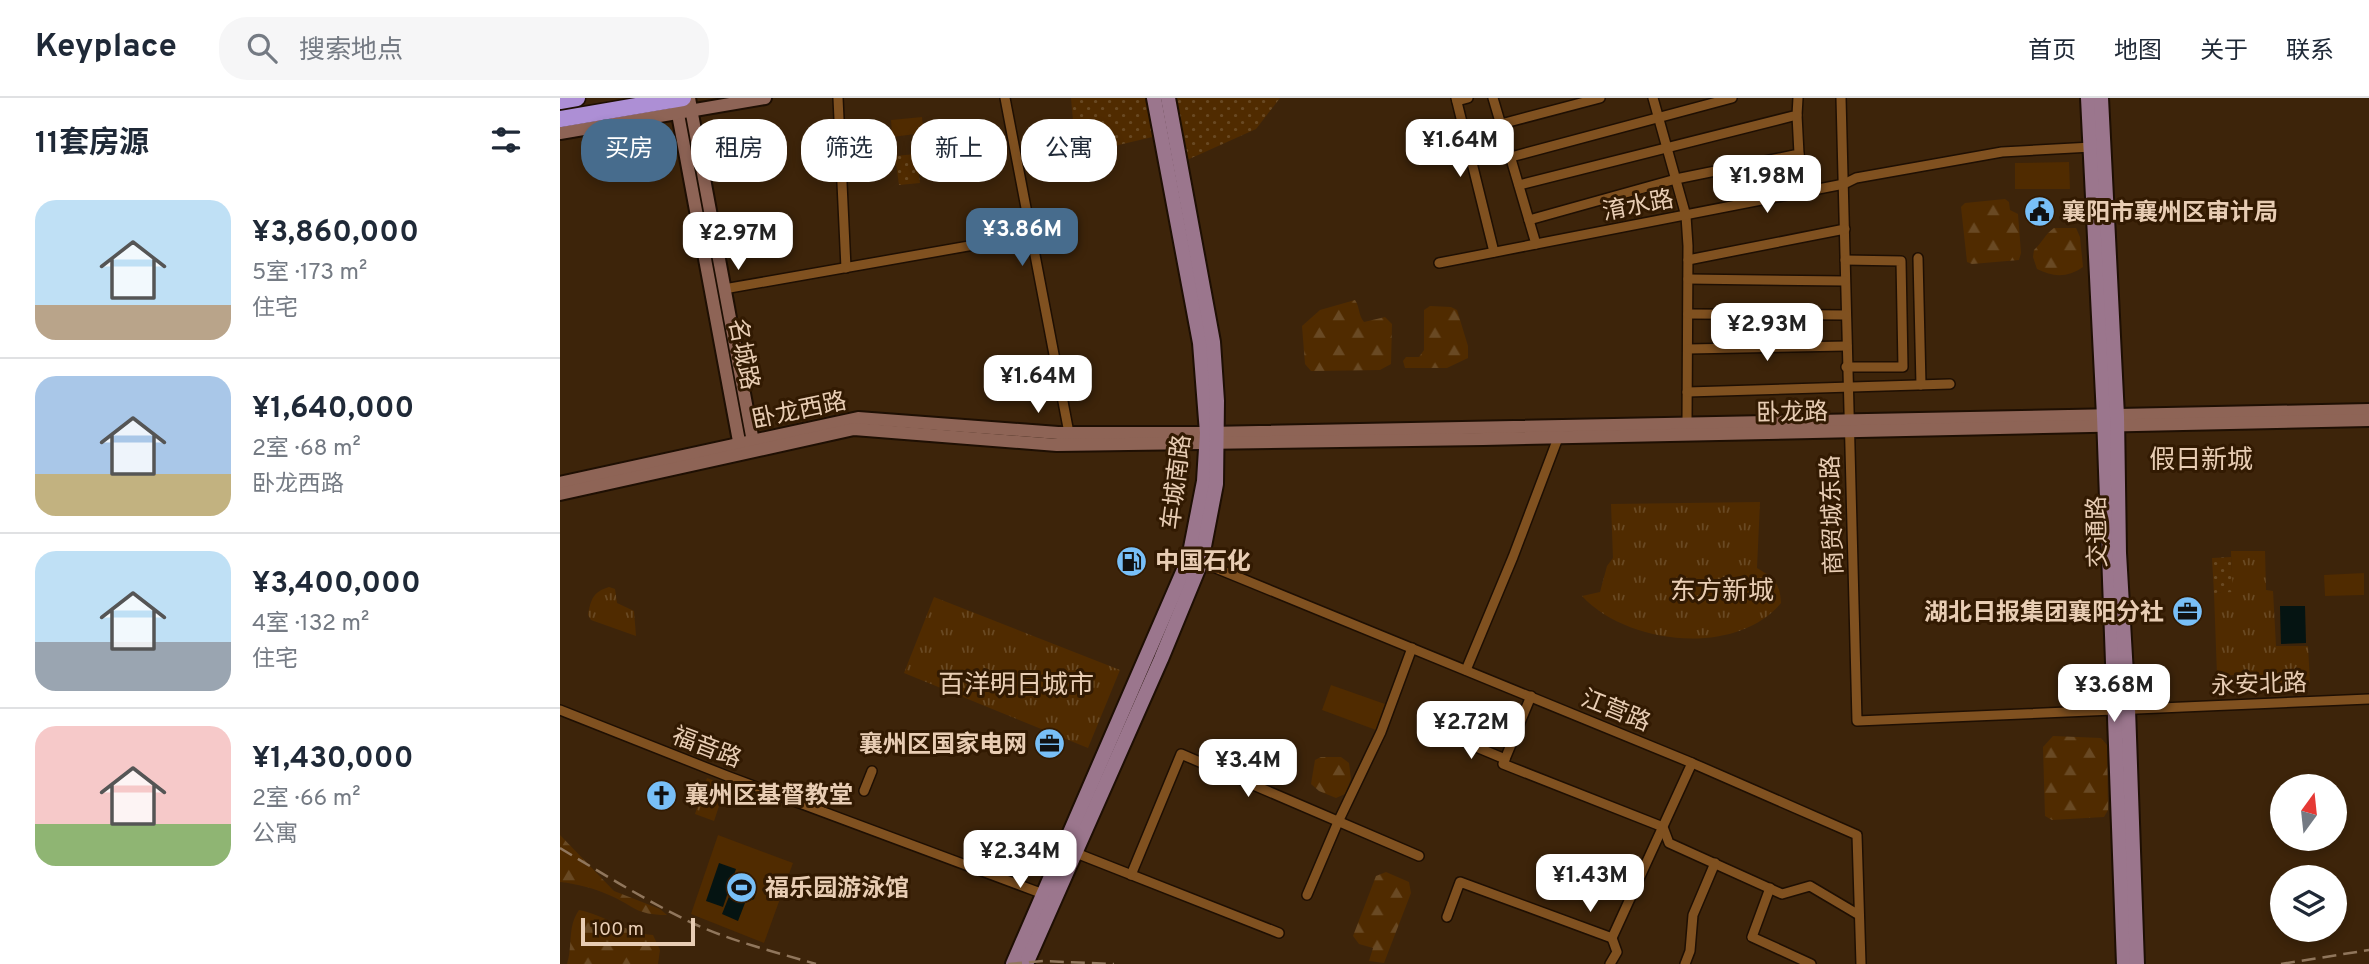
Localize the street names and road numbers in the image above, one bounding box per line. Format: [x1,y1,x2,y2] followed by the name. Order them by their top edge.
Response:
[1600,185,1677,229] street label: 淯水路
[720,316,764,393] street label: 名城路
[749,387,849,437] street label: 卧龙西路
[1756,398,1828,430] street label: 卧龙路
[1157,433,1199,532] street label: 车城南路
[1817,454,1851,575] street label: 商贸城东路
[2083,496,2115,568] street label: 交通路
[2211,669,2308,703] street label: 永安北路
[1576,684,1654,739] street label: 江营路
[667,722,745,776] street label: 福音路

